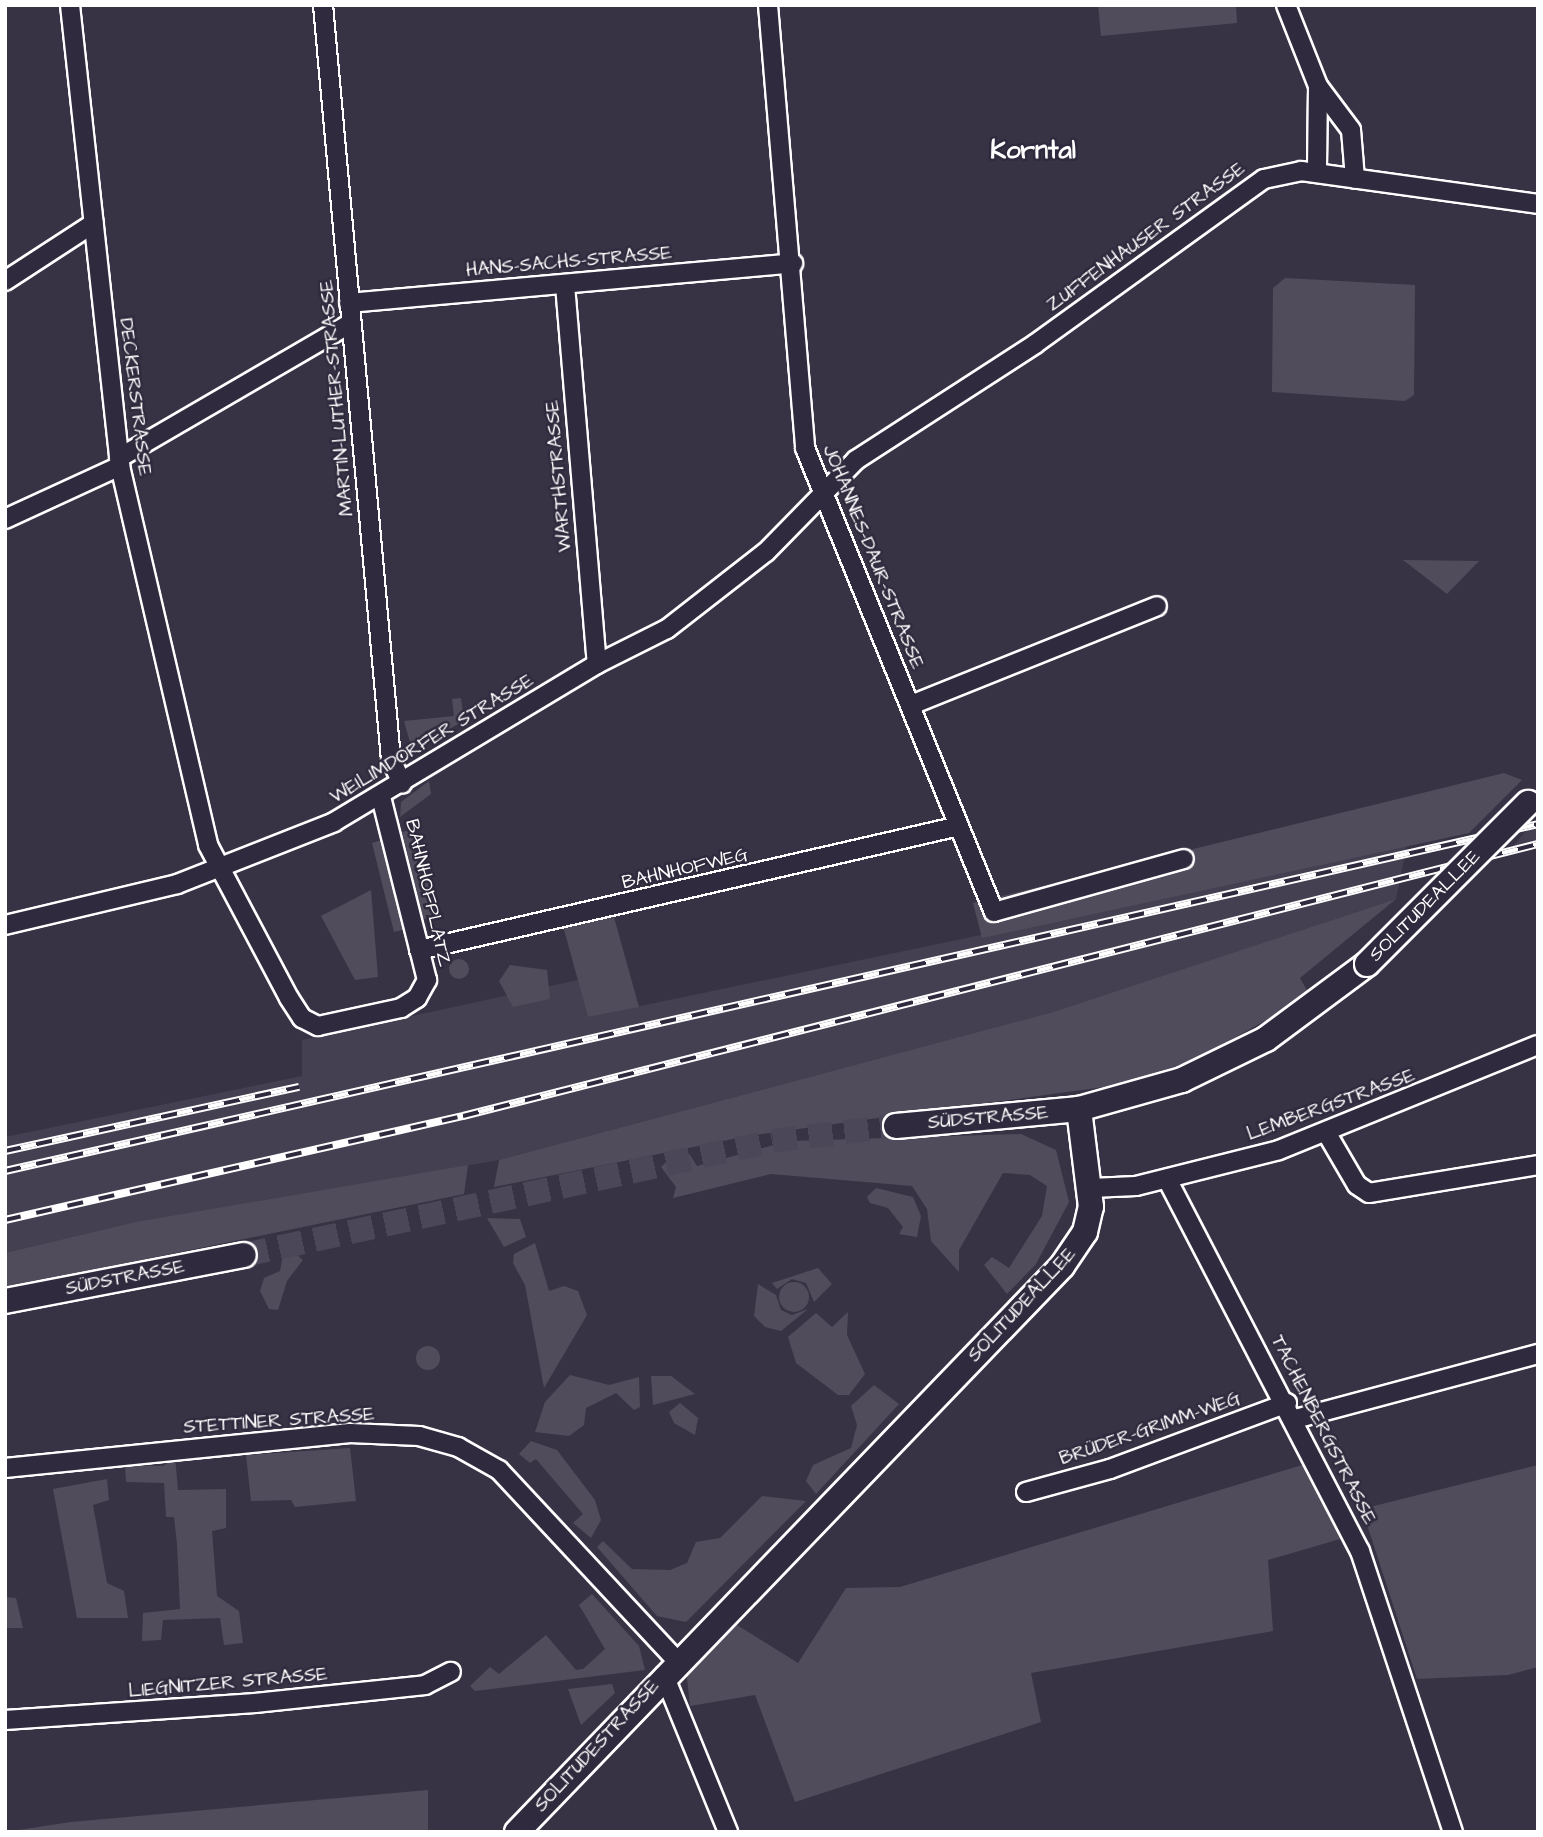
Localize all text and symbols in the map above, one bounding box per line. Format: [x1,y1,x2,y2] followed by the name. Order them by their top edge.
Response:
[990,135,1076,167] district label: Korntal
[1042,157,1250,317] street label: ZUFFENHAUSER STRASSE
[465,242,673,282] street label: HANS-SACHS-STRASSE
[315,279,359,517] street label: MARTIN-LUTHER-STRASSE
[114,317,156,477] street label: DECKERSTRASSE
[541,399,577,553] street label: WARTHSTRASSE
[818,442,928,672] street label: JOHANNES-DAUR-STRASSE
[326,669,538,809] street label: WEILIMDORFER STRASSE
[400,817,456,969] street label: BAHNHOFPLATZ
[620,843,750,895] street label: BAHNHOFWEG
[1365,846,1485,966] street label: SOLITUDEALLEE
[1244,1064,1418,1146] street label: LEMBERGSTRASSE
[927,1101,1049,1135] street label: SÜDSTRASSE
[963,1243,1081,1367] street label: SOLITUDEALLEE
[64,1255,186,1301] street label: SÜDSTRASSE
[1265,1332,1381,1528] street label: TACHENBERGSTRASSE
[1057,1387,1243,1471] street label: BRÜDER-GRIMM-WEG
[183,1403,375,1439] street label: STETTINER STRASSE
[127,1663,329,1703] street label: LIEGNITZER STRASSE
[530,1675,664,1817] street label: SOLITUDESTRASSE

